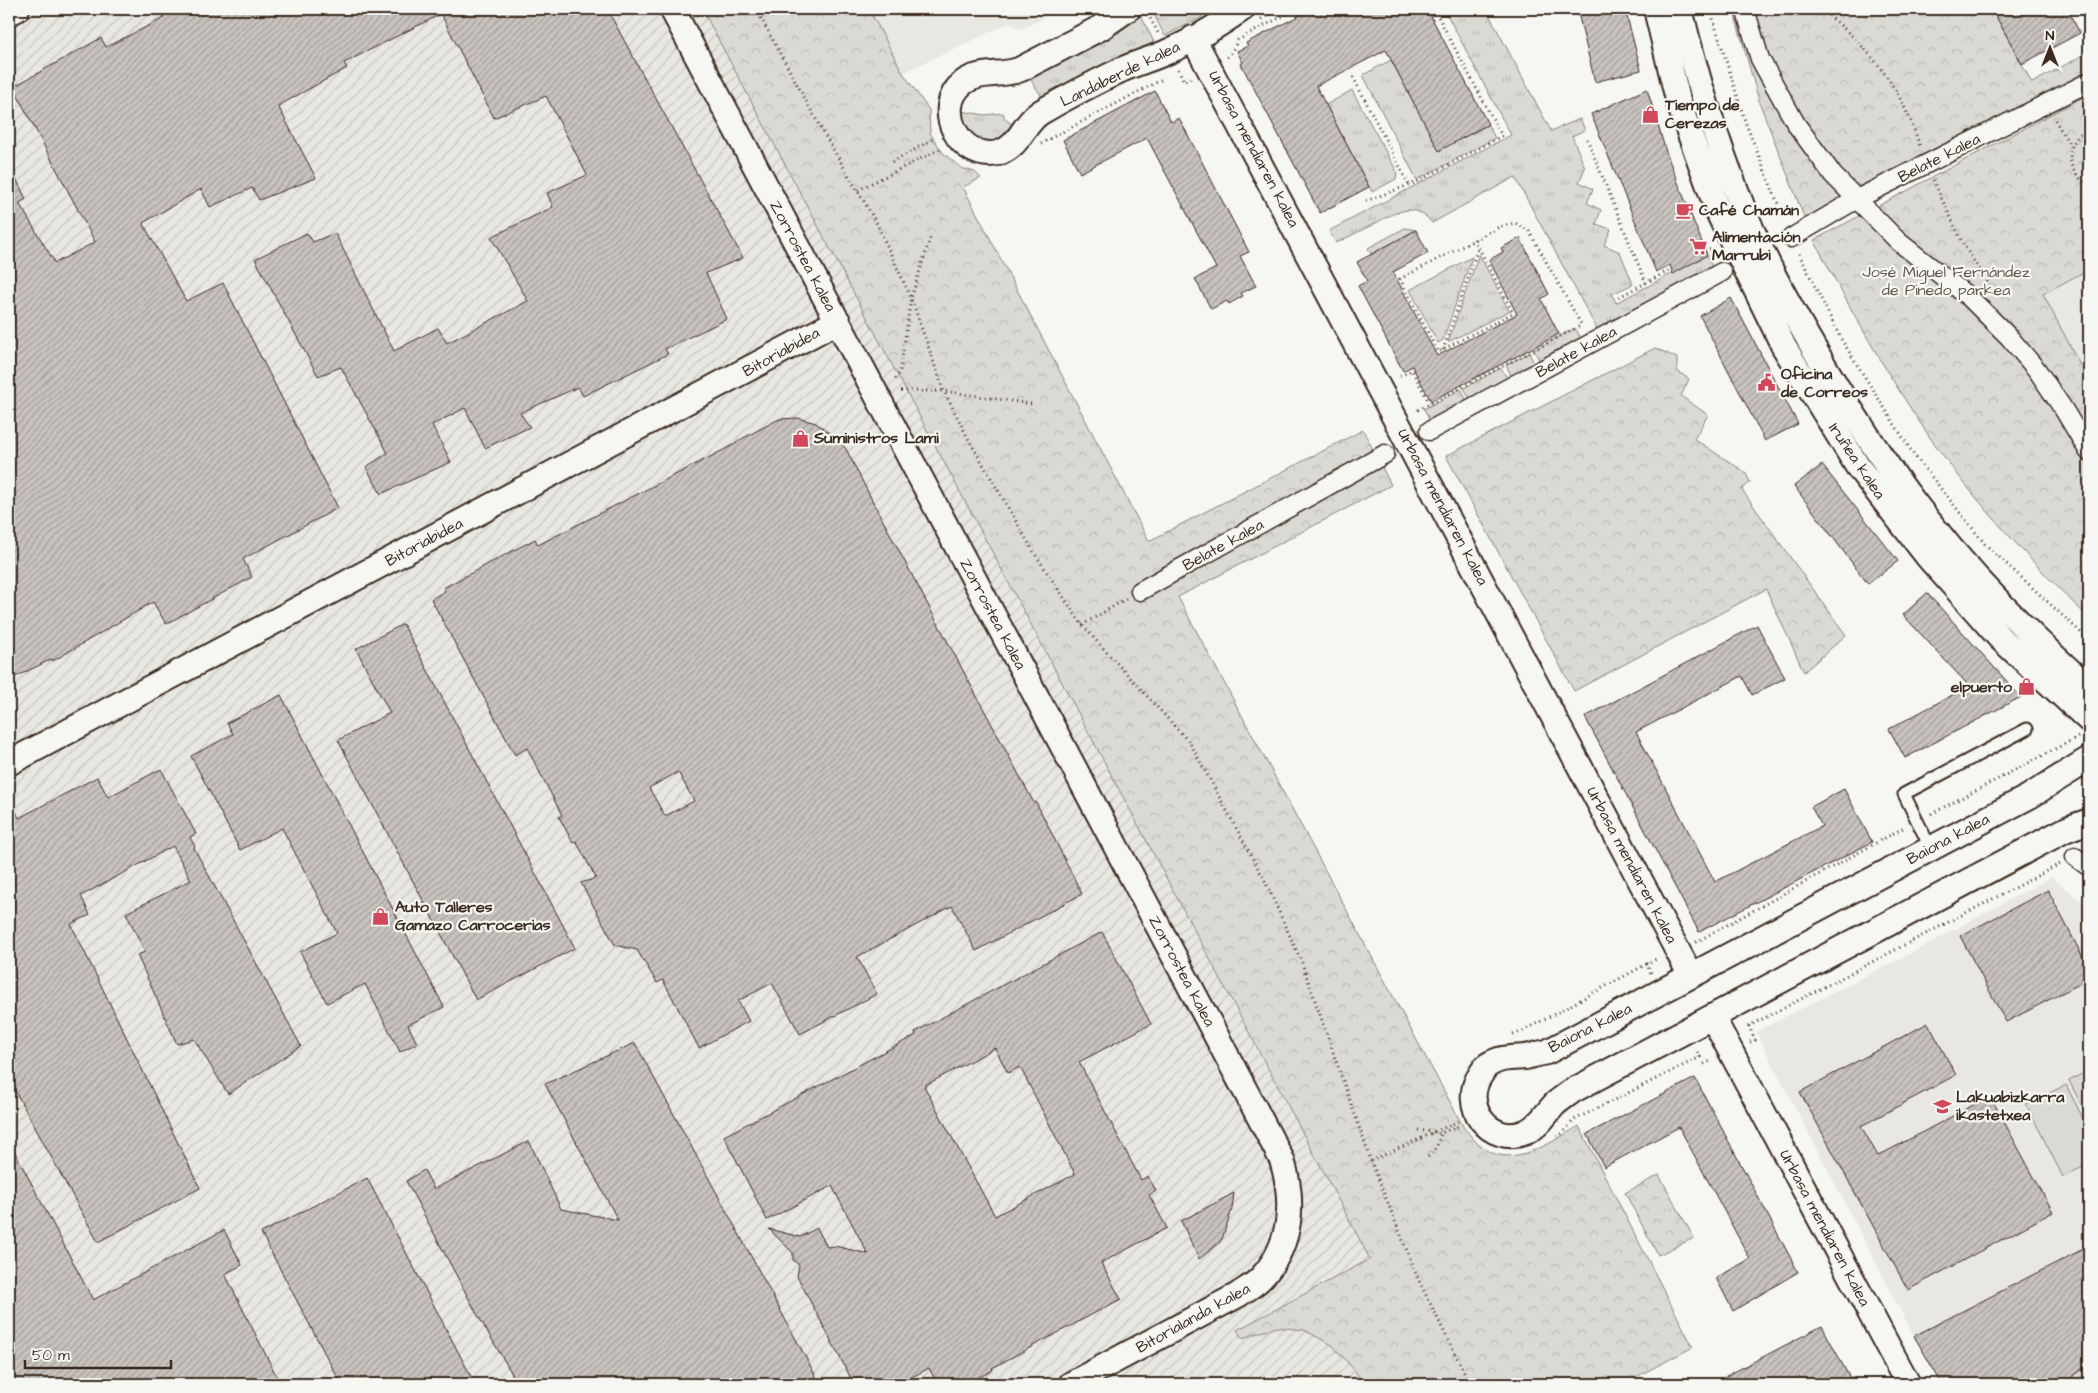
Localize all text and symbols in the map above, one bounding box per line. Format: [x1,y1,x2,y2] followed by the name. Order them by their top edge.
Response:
[2026,22,2076,72] north arrow
[2046,26,2055,46] text: N
[1056,35,1184,113] street label: Landaberde kalea
[1203,67,1305,231] street label: Urbasa mendiaren kalea
[1664,94,1740,134] place label: Tiempo de Cerezas
[1641,104,1661,124] shop icon: Tiempo de Cerezas
[1894,128,1984,188] street label: Belate kalea
[764,196,842,316] street label: Zorrostea kalea
[1699,199,1799,221] place label: Café Chamán
[1675,200,1695,220] cafe icon: Café Chamán
[1712,226,1800,266] place label: Alimentación Marrubi
[1688,236,1708,256] supermarket icon: Alimentación Marrubi
[1862,261,2030,301] park label: José Miguel Fernández de Pinedo parkea
[1532,321,1620,383] street label: Belate kalea
[738,322,824,382] street label: Bitoriabidea
[1780,363,1868,403] place label: Oficina de Correos
[1757,373,1777,393] public building icon: Oficina de Correos
[1823,418,1891,504] street label: Iruñea kalea
[1392,425,1494,589] street label: Urbasa mendiaren kalea
[813,427,939,449] place label: Suministros Lami
[790,428,810,448] shop icon: Suministros Lami
[381,512,467,572] street label: Bitoriabidea
[1179,514,1267,576] street label: Belate kalea
[954,554,1032,674] street label: Zorrostea kalea
[1951,676,2013,698] place label: elpuerto
[2016,677,2036,697] shop icon: elpuerto
[1581,783,1683,947] street label: Urbasa mendiaren kalea
[1903,808,1993,870] street label: Baiona kalea
[395,896,550,936] place label: Auto Talleres Gamazo Carrocerias
[371,906,391,926] shop icon: Auto Talleres Gamazo Carrocerias
[1143,911,1221,1031] street label: Zorrostea kalea
[1545,998,1635,1058] street label: Baiona kalea
[1956,1086,2065,1126] place label: Lakuabizkarra ikastetxea
[1932,1096,1952,1116] school or university icon: Lakuabizkarra ikastetxea
[1774,1146,1876,1310] street label: Urbasa mendiaren kalea
[1132,1278,1254,1358] street label: Bitorialanda kalea
[25,1338,171,1370] scale bar
[32,1345,70,1366] text: 50 m

